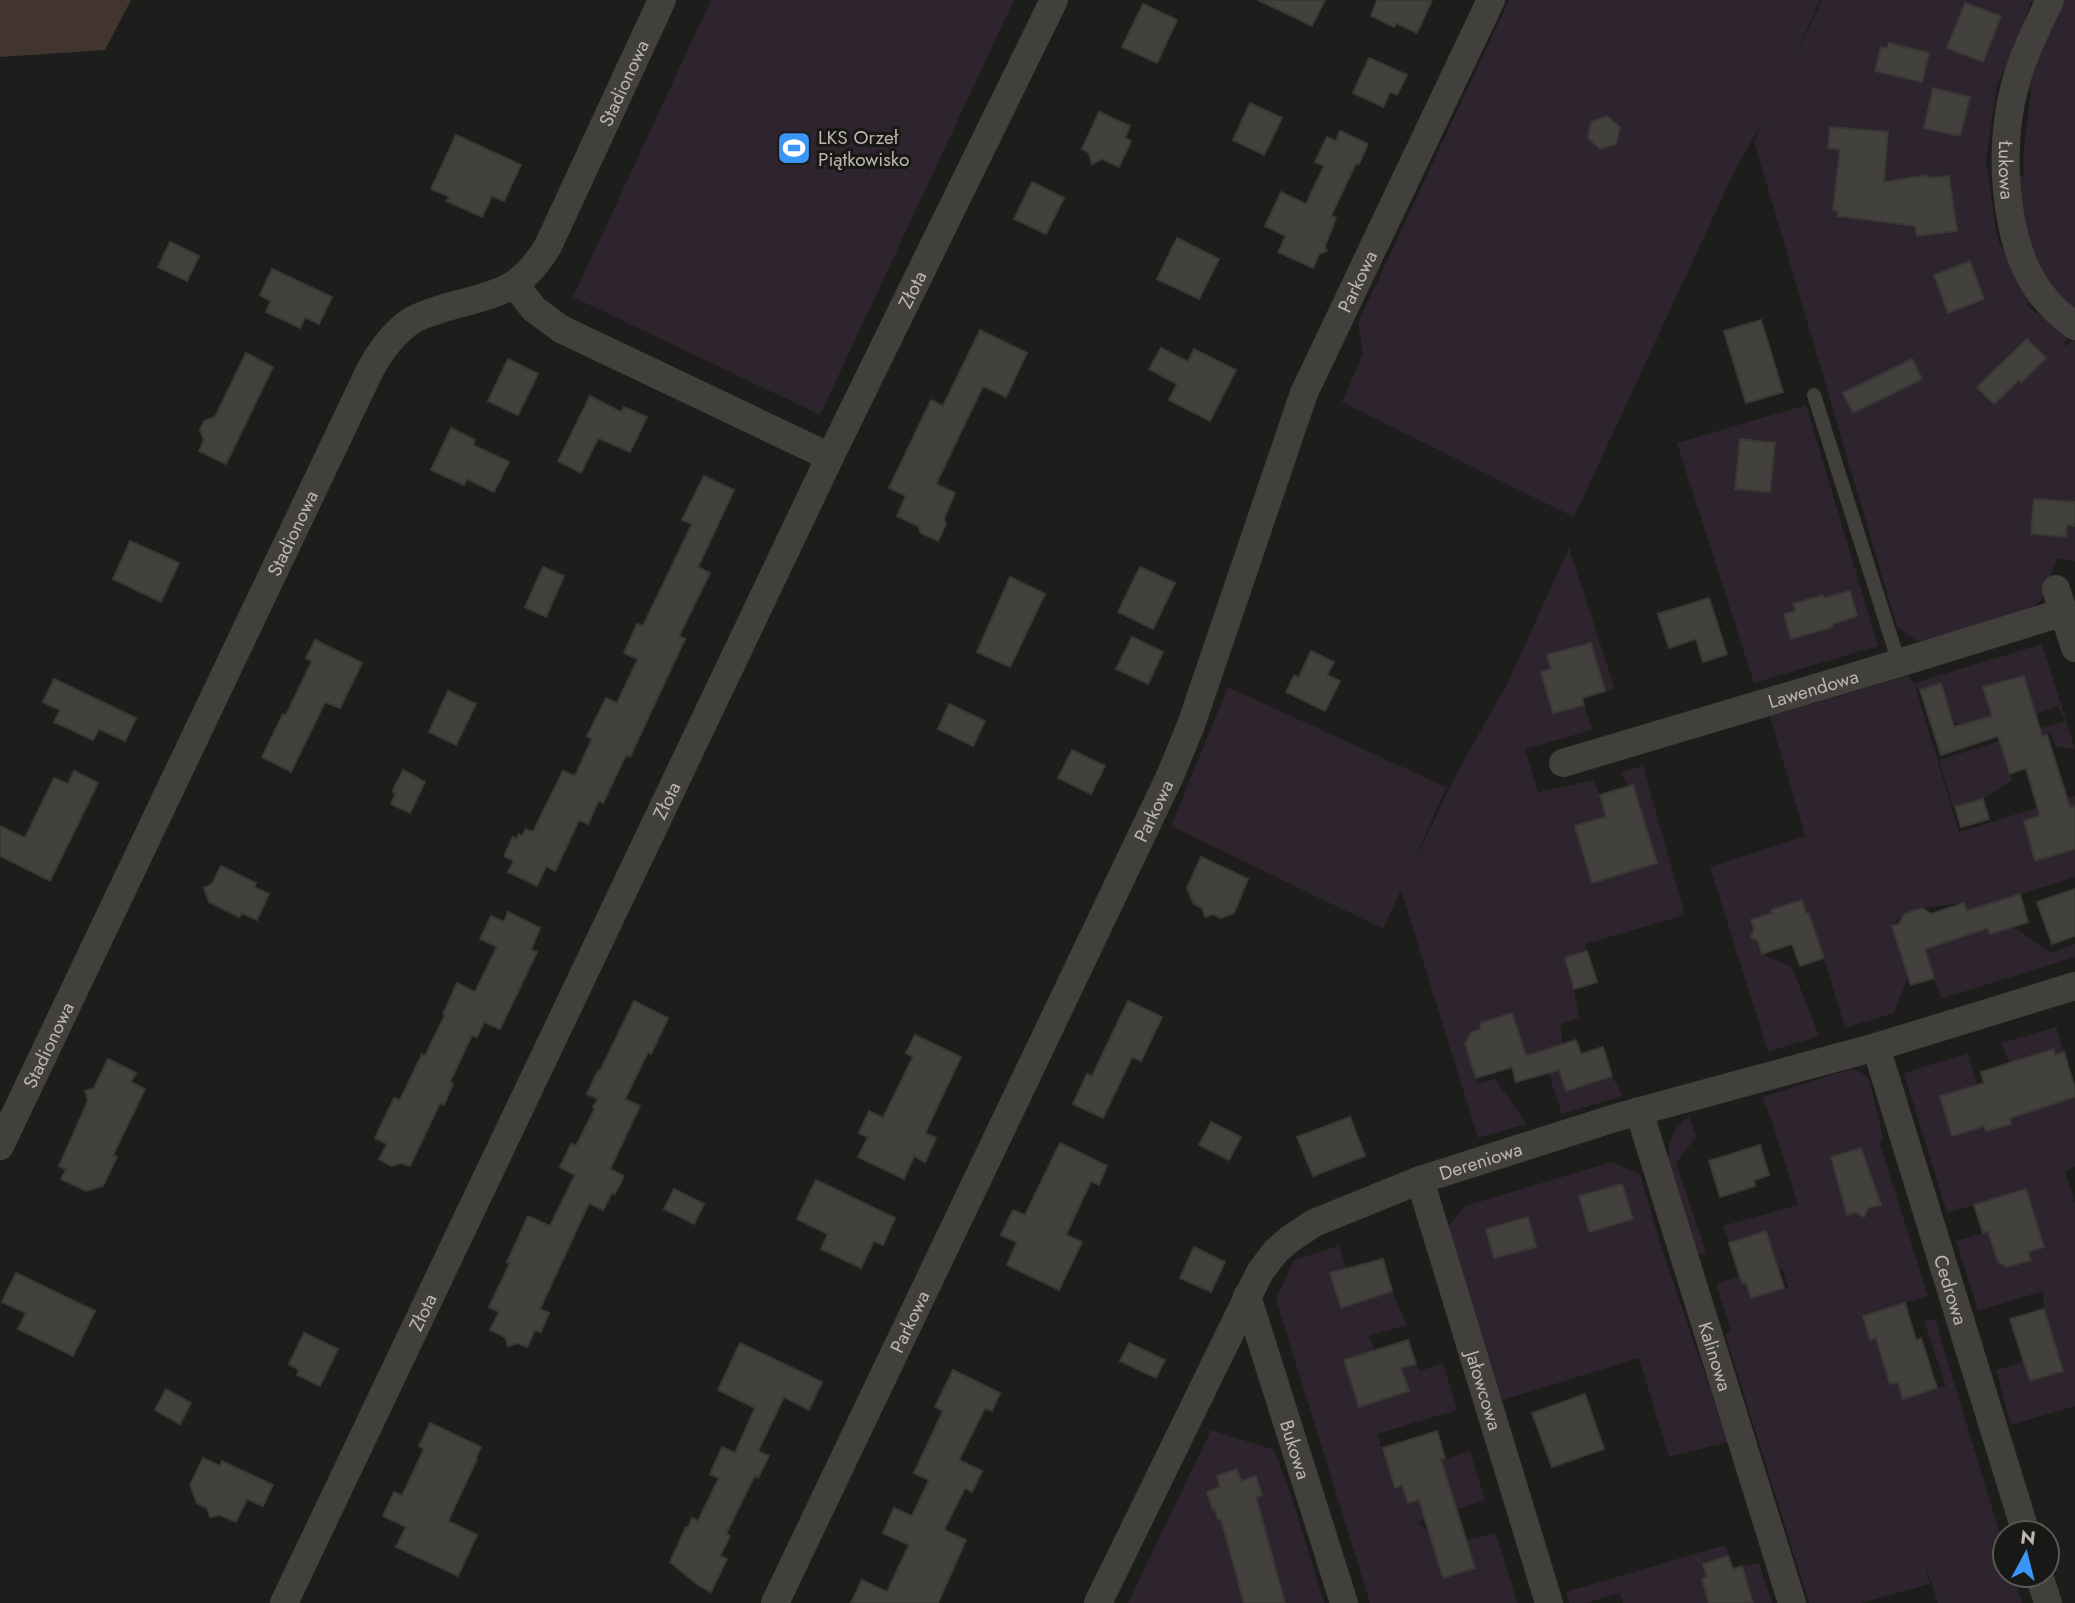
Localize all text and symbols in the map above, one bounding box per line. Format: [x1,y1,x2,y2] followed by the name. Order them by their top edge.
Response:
[592,36,656,131] street label: Stadionowa
[818,124,909,173] place label: LKS Orzeł Piątkowisko
[775,129,813,167] sports icon: LKS Orzeł Piątkowisko
[1992,139,2021,201] street label: Łukowa
[1331,246,1384,317] street label: Parkowa
[892,266,933,313] street label: Złota
[261,486,325,581] street label: Stadionowa
[1765,663,1862,715] street label: Lawendowa
[1128,775,1180,846] street label: Parkowa
[646,777,687,824] street label: Złota
[17,998,81,1093] street label: Stadionowa
[1436,1135,1526,1187] street label: Dereniowa
[1927,1251,1974,1328] street label: Cedrowa
[884,1286,936,1357] street label: Parkowa
[402,1289,443,1336] street label: Złota
[1691,1318,1738,1395] street label: Kalinowa
[1458,1345,1509,1434] street label: Jałowcowa
[1273,1417,1317,1483] street label: Bukowa
[1991,1519,2061,1589] north arrow
[2019,1523,2037,1552] text: N

